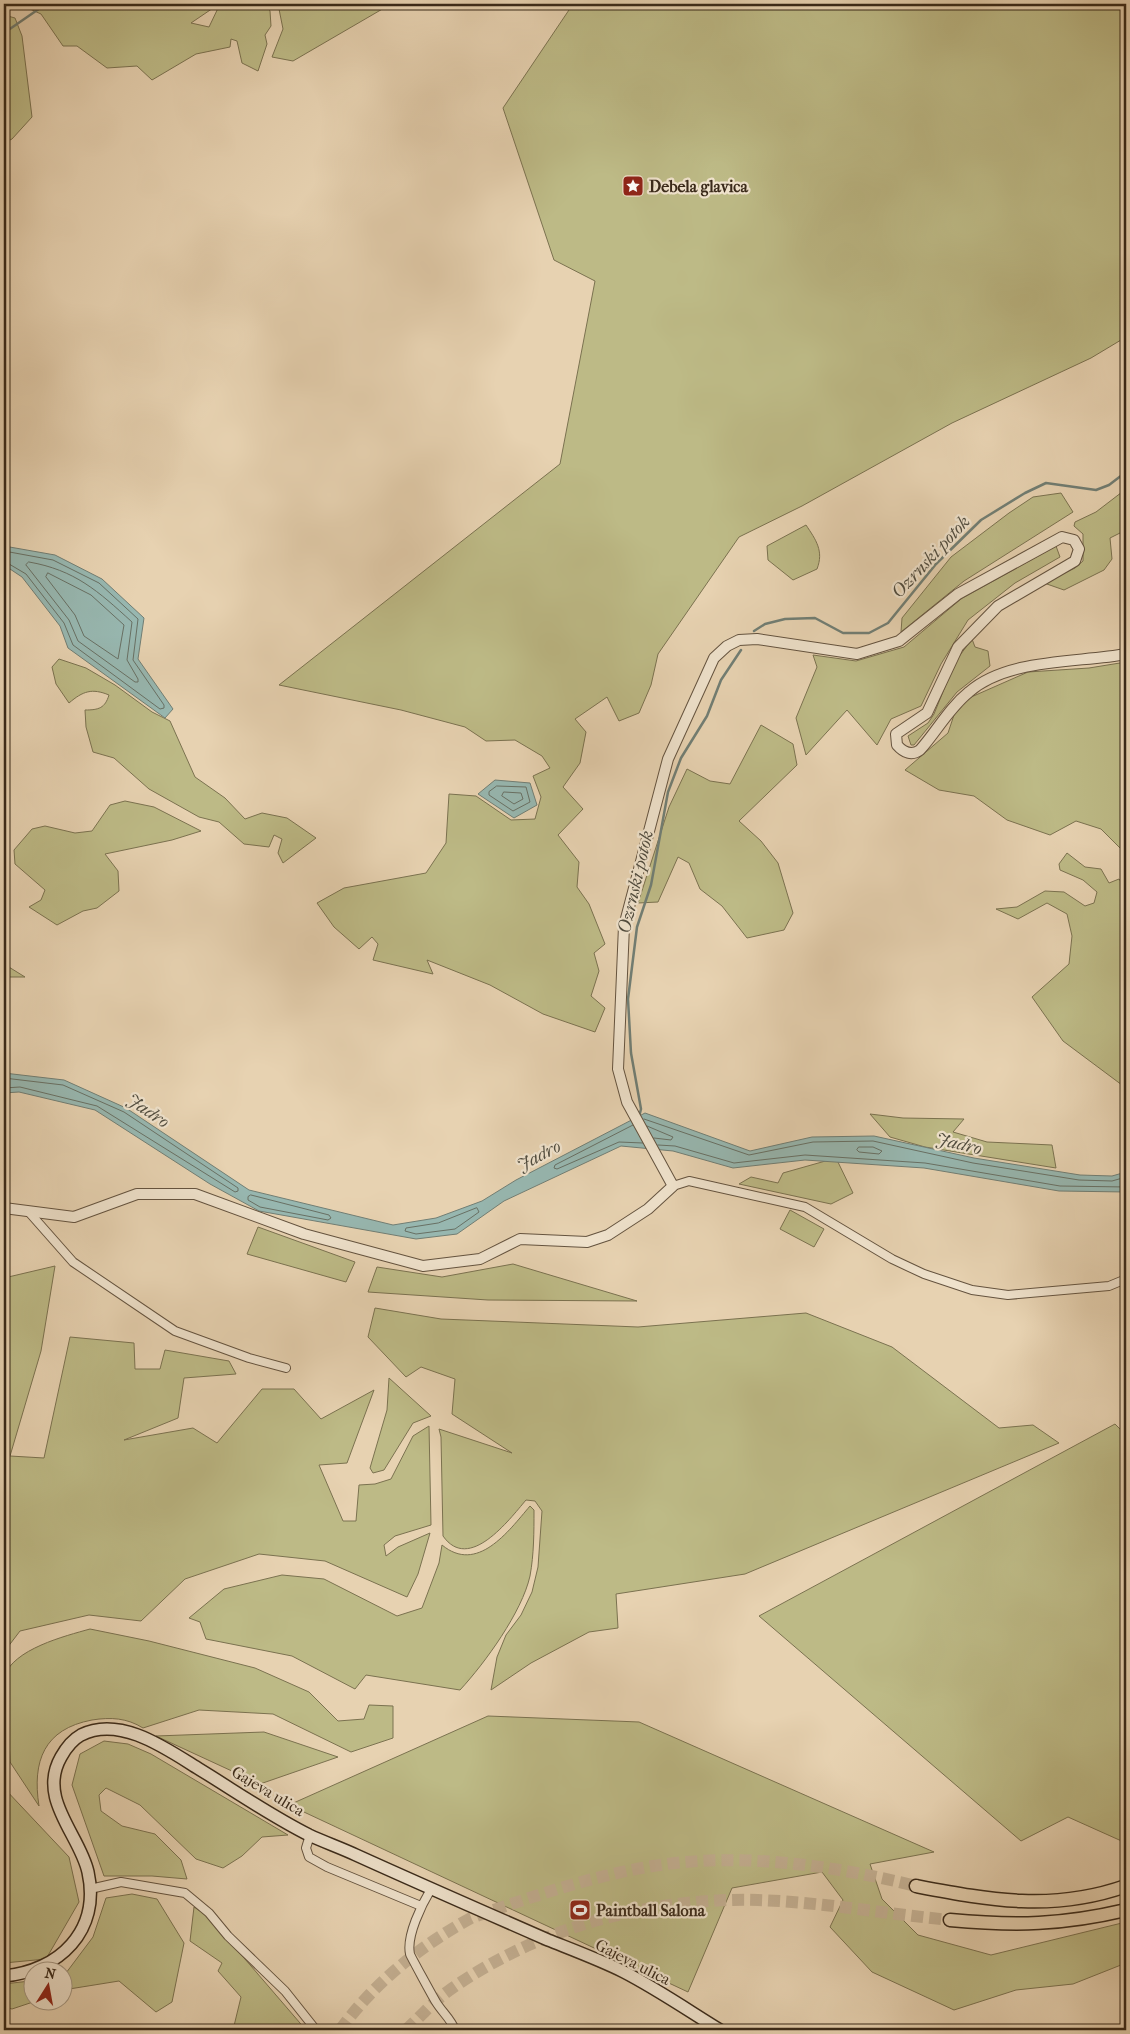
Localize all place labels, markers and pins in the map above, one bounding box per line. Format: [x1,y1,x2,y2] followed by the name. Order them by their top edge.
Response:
[621,174,645,198] place icon: Debela glavica
[649,177,748,197] place label: Debela glavica
[568,1898,592,1922] sports icon: Paintball Salona
[596,1901,706,1920] place label: Paintball Salona

